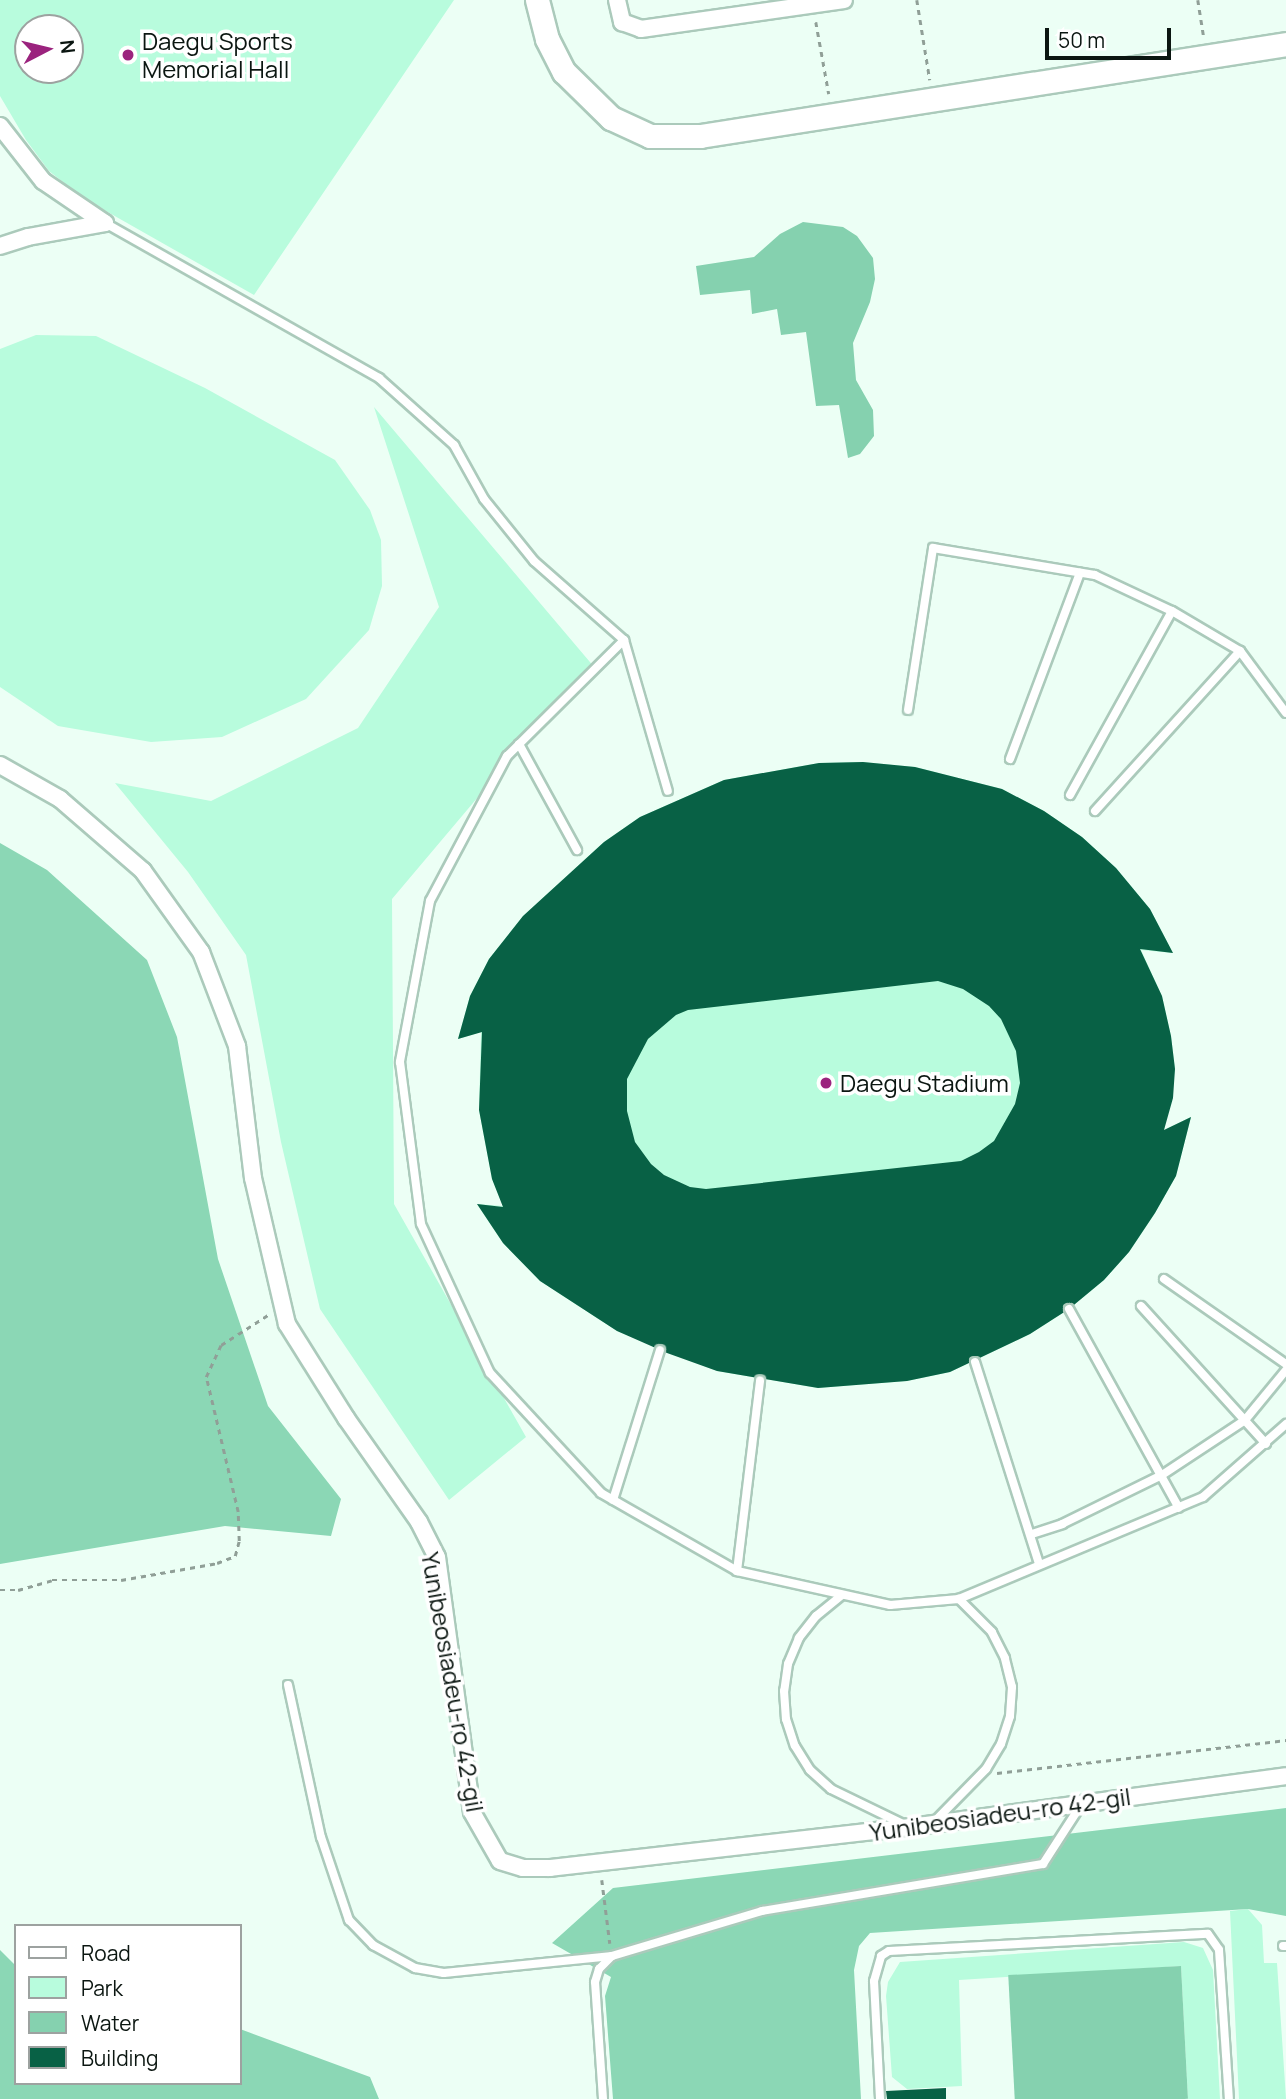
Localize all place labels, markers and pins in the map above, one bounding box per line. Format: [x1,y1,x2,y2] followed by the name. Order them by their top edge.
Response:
[142,27,293,83] place label: Daegu Sports Memorial Hall
[120,47,136,63] marker: Daegu Sports Memorial Hall
[840,1069,1009,1097] place label: Daegu Stadium
[818,1075,834,1091] marker: Daegu Stadium

